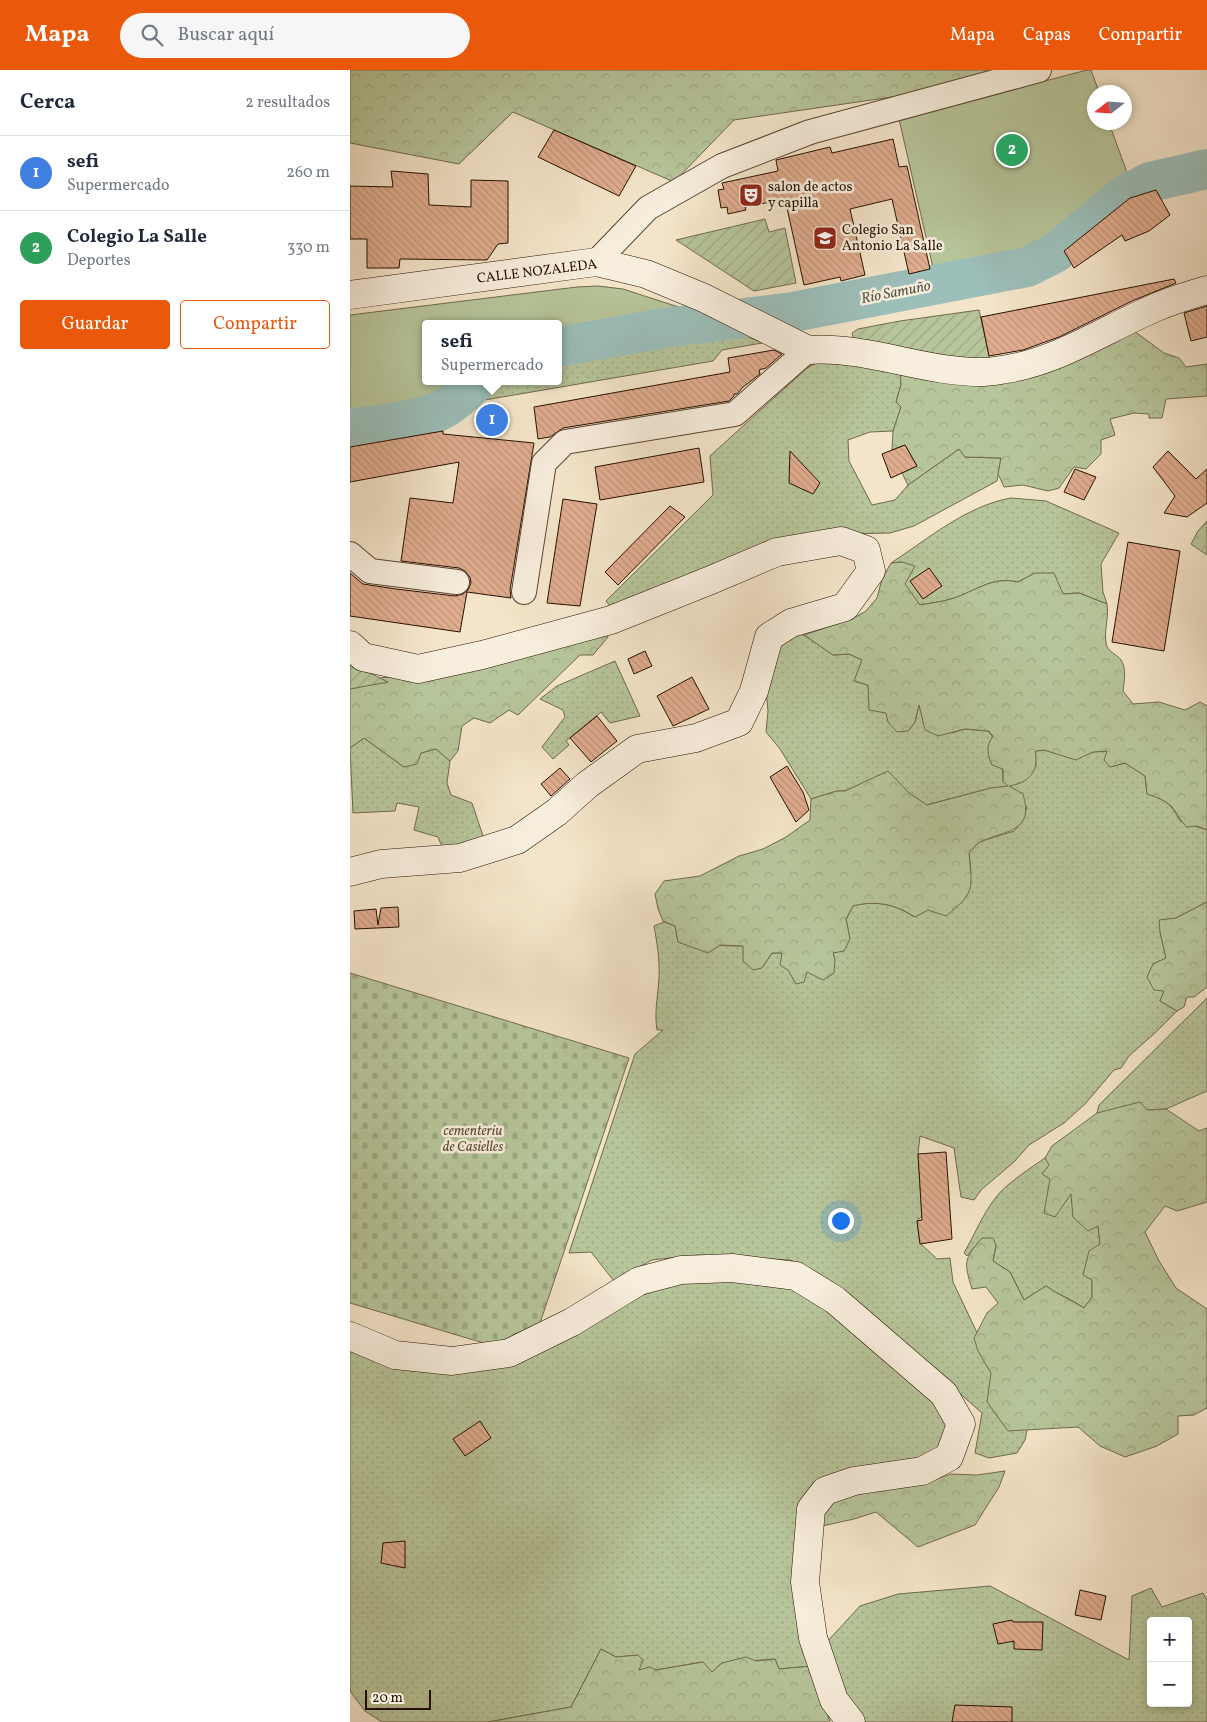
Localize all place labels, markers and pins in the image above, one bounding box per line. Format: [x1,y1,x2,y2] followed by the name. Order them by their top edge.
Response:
[996,131,1028,169] pin: 2
[768,178,853,213] place label: salon de actos y capilla
[738,182,764,208] theatre icon: salon de actos y capilla
[842,221,943,256] place label: Colegio San Antonio La Salle
[812,225,838,251] school or university icon: Colegio San Antonio La Salle
[476,401,508,439] pin: 1

